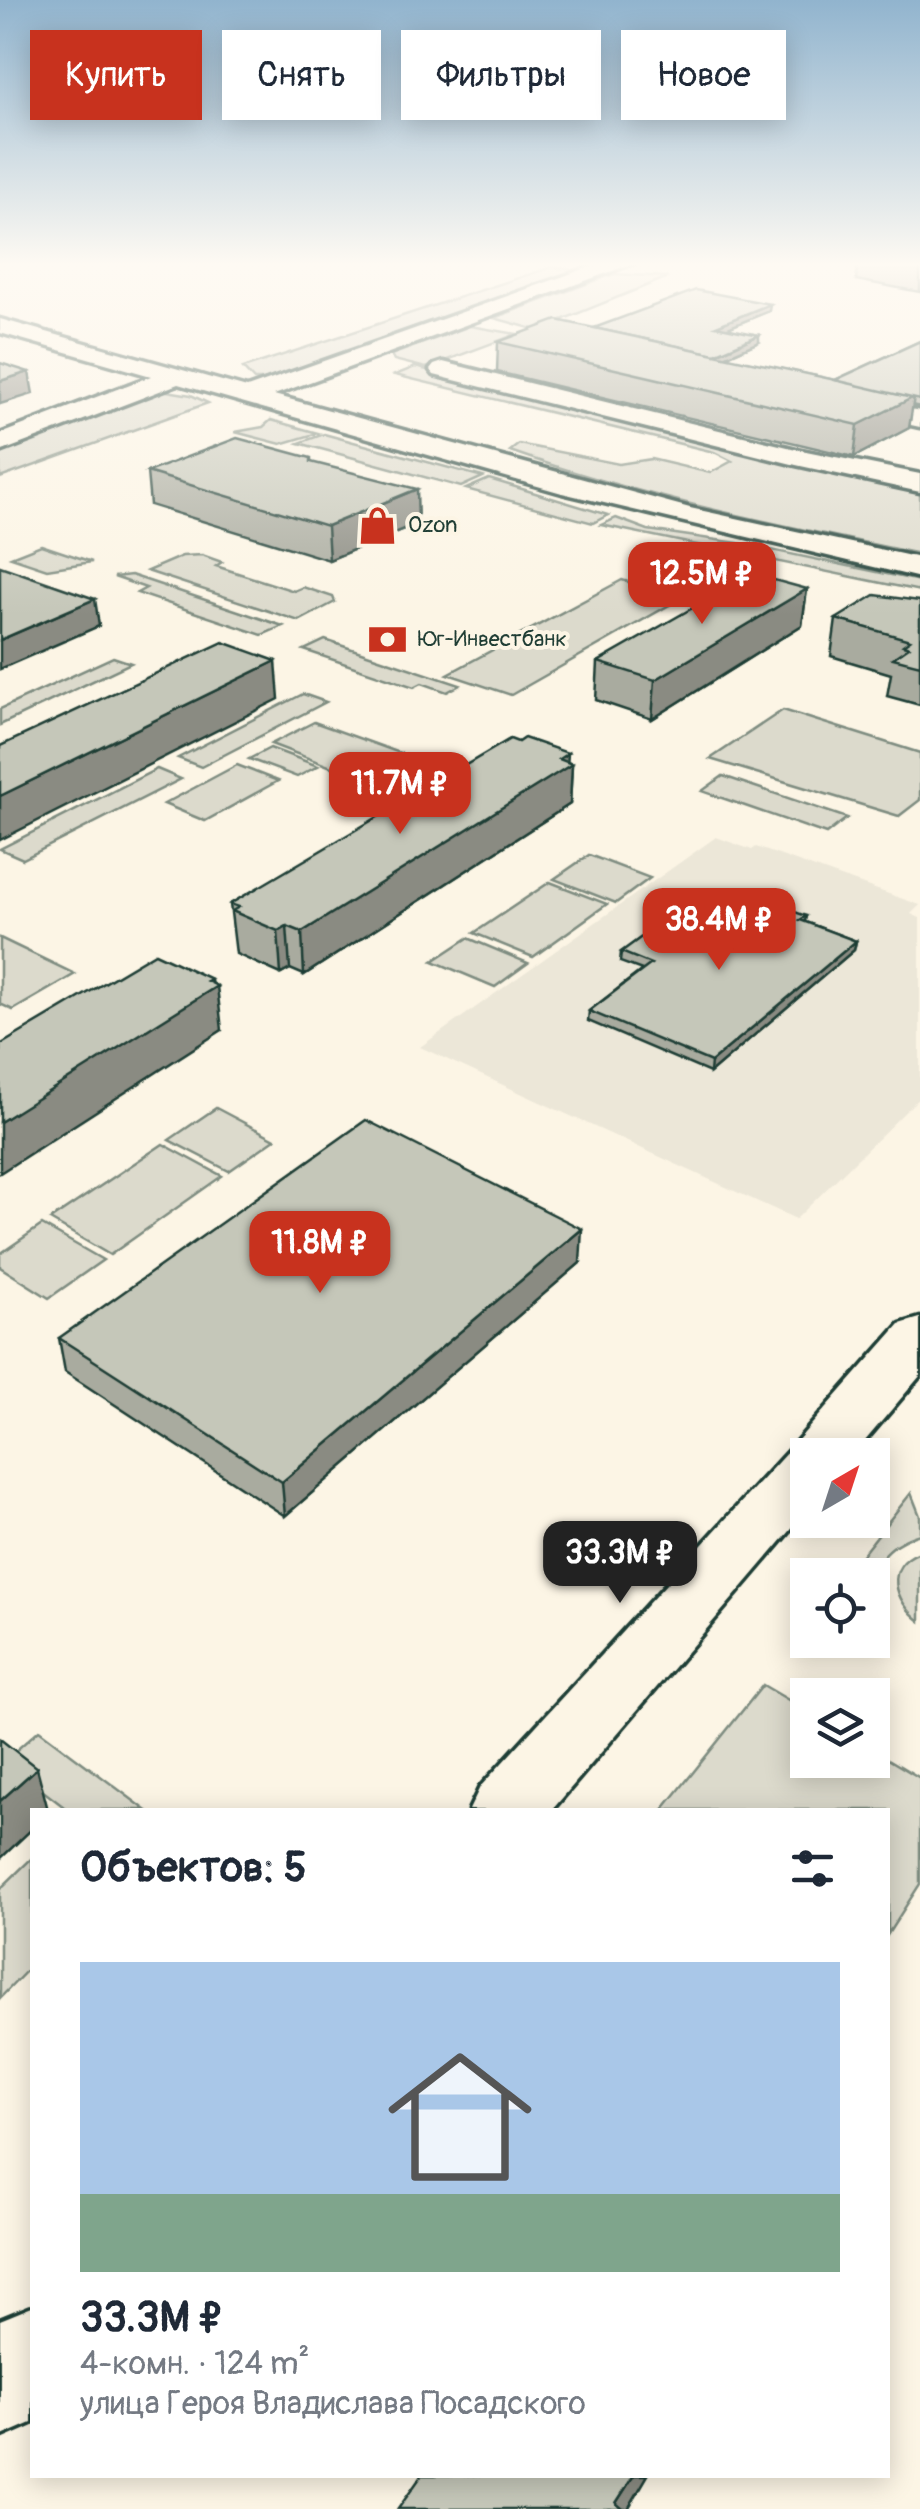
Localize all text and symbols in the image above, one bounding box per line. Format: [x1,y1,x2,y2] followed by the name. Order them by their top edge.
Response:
[30,30,202,120] chip: Купить
[222,30,381,120] chip: Снять
[401,30,601,120] chip: Фильтры
[621,30,786,120] chip: Новое
[357,504,399,546] shop icon: Ozon
[408,511,457,539] place label: Ozon
[610,542,794,627] pin: 12.5M ₽
[650,554,754,594] text: 12.5M ₽
[367,618,409,660] bank icon: Юг-Инвестбанк
[418,625,567,653] place label: Юг-Инвестбанк
[308,752,492,837] pin: 11.7M ₽
[351,764,449,804] text: 11.7M ₽
[627,888,811,973] pin: 38.4M ₽
[665,900,773,940] text: 38.4M ₽
[228,1211,412,1296] pin: 11.8M ₽
[271,1223,369,1263] text: 11.8M ₽
[790,1438,890,1538] north arrow
[790,1438,890,1778] map controls
[528,1521,712,1606] pin: 33.3M ₽
[565,1533,675,1573] text: 33.3M ₽
[790,1558,890,1658] button: locate
[790,1678,890,1778] button: layers
[785,1841,840,1896] icon: filters
[80,1842,307,1894] text: Объектов: 5
[370,2027,550,2207] icon: home
[80,2292,224,2344] text: 33.3M ₽
[80,2344,309,2384] text: 4-комн. · 124 m²
[80,2384,586,2424] text: улица Героя Владислава Посадского

